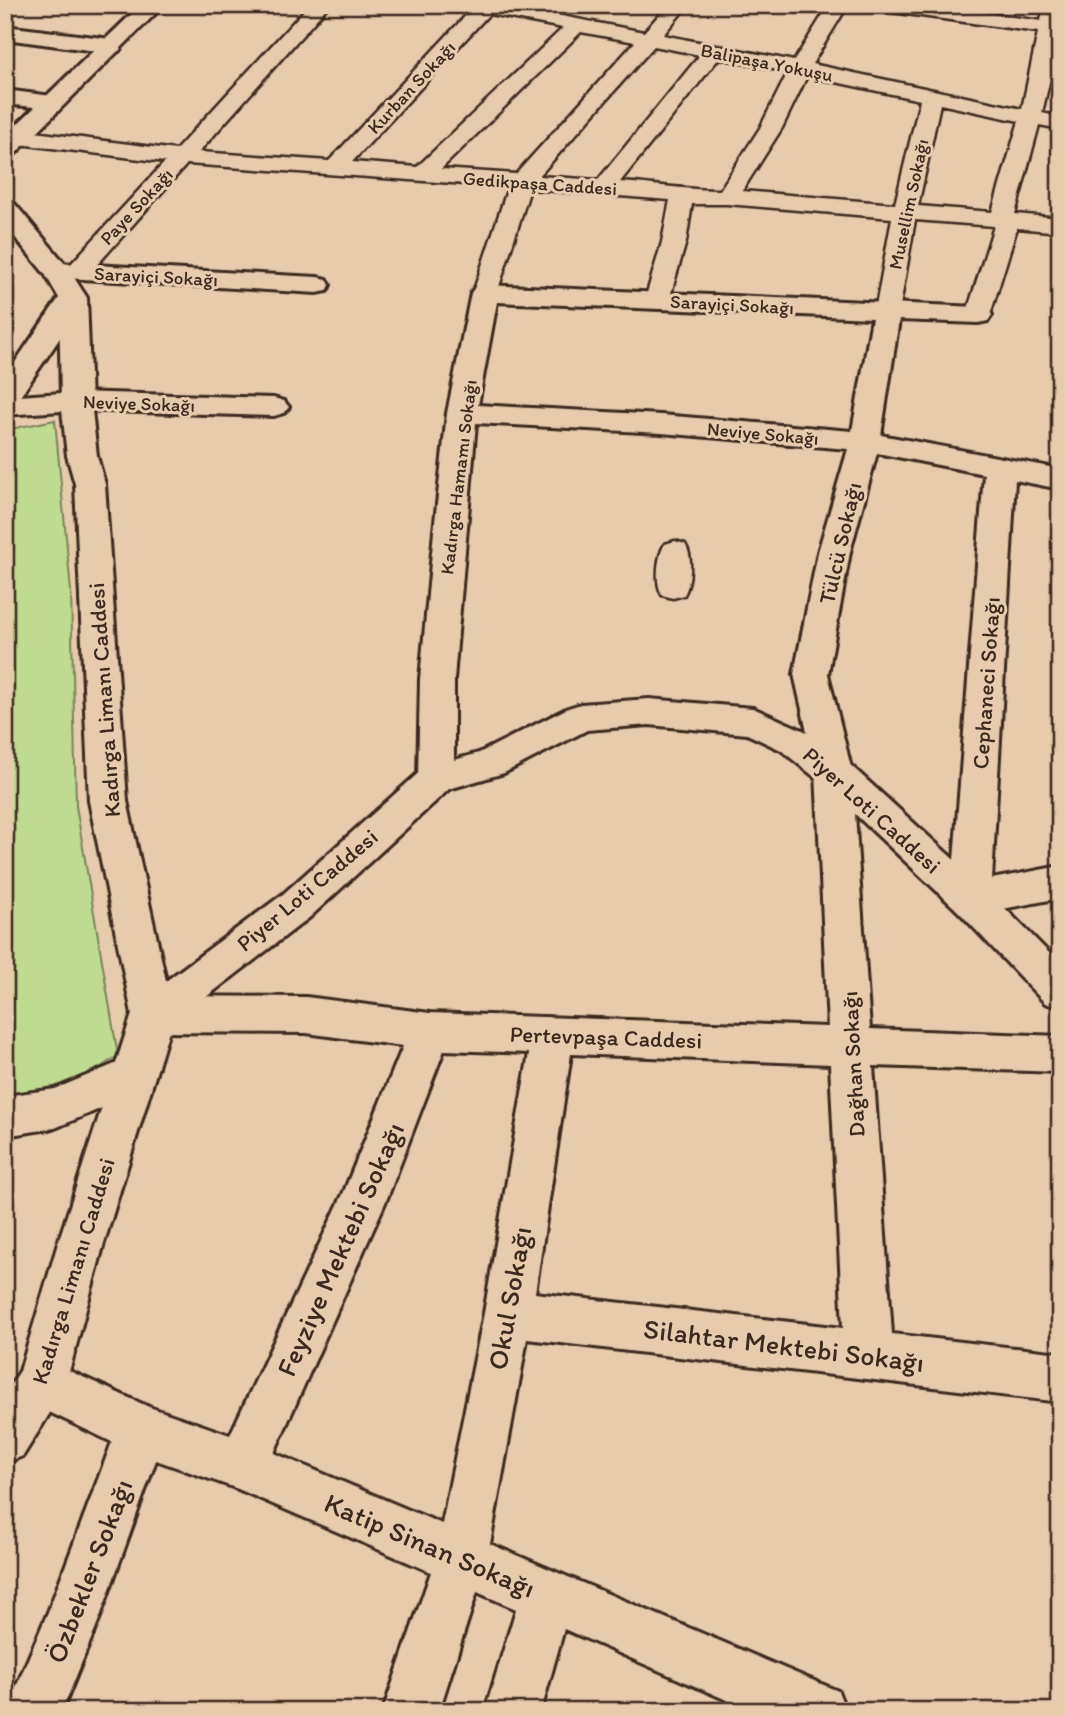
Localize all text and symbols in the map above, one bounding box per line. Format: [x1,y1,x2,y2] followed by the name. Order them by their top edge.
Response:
[362,36,460,139] street label: Kurban Sokağı
[699,38,835,87] street label: Balipaşa Yokuşu
[883,137,934,271] street label: Musellim Sokağı
[95,163,178,250] street label: Paye Sokağı
[462,167,618,200] street label: Gedikpaşa Caddesi
[94,262,218,291] street label: Sarayiçi Sokağı
[670,290,794,319] street label: Sarayiçi Sokağı
[435,378,482,576] street label: Kadırga Hamamı Sokağı
[83,390,195,417] street label: Neviye Sokağı
[706,417,820,450] street label: Neviye Sokağı
[812,479,868,607] street label: Tülcü Sokağı
[82,582,126,818] street label: Kadırga Limanı Caddesi
[966,596,1006,770] street label: Cephaneci Sokağı
[797,741,947,879] street label: Piyer Loti Caddesi
[231,823,383,957] street label: Piyer Loti Caddesi
[835,990,871,1138] street label: Dağhan Sokağı
[509,1020,703,1054] street label: Pertevpaşa Caddesi
[269,1117,411,1381] street label: Feyziye Mektebi Sokağı
[25,1155,121,1387] street label: Kadırga Limanı Caddesi
[480,1224,538,1372] street label: Okul Sokağı
[642,1311,926,1379] street label: Silahtar Mektebi Sokağı
[38,1474,140,1668] street label: Özbekler Sokağı
[319,1485,541,1605] street label: Katip Sinan Sokağı

